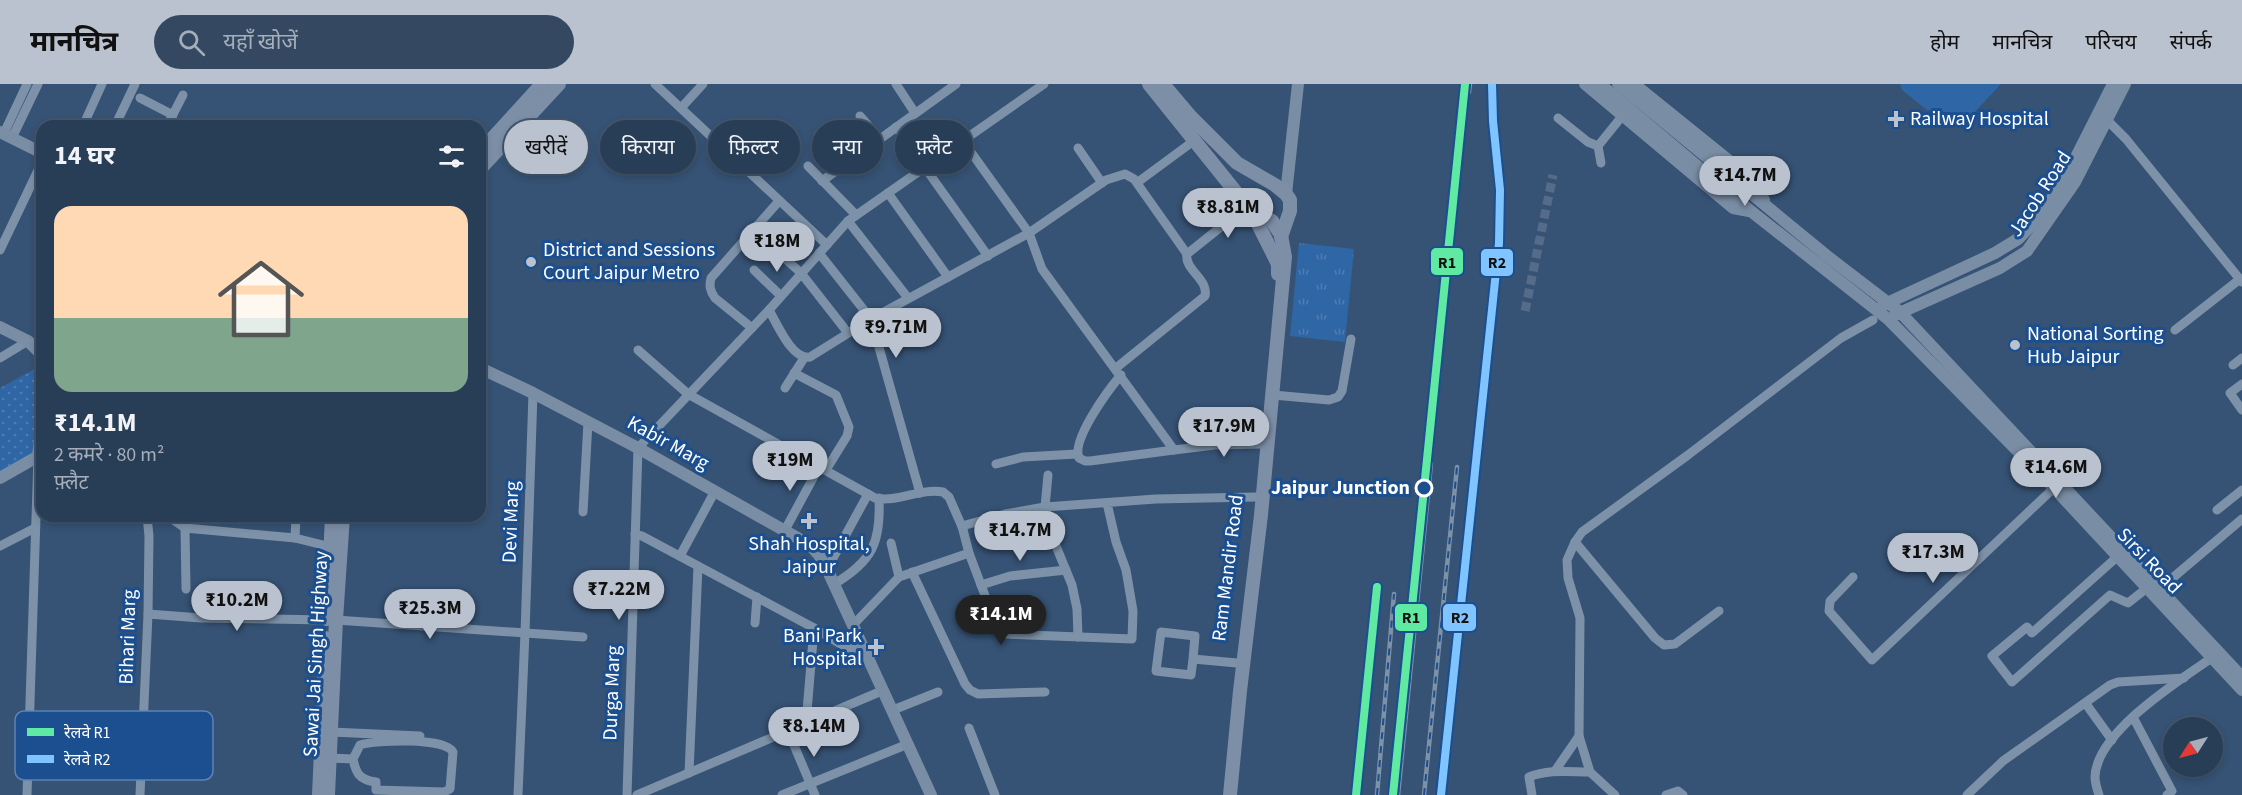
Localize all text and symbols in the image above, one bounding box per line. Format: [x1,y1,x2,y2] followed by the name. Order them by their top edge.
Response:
[154,15,574,69] search box
[30,22,118,62] text: मानचित्र
[175,26,208,59] icon: search
[223,26,298,58] text: यहाँ खोजें
[1930,27,1959,57] text: होम
[1992,27,2052,57] text: मानचित्र
[2085,27,2137,57] text: परिचय
[2170,27,2212,57] text: संपर्क
[1910,105,2049,133] place label: Railway Hospital
[1887,110,1905,128] marker: Railway Hospital
[504,120,588,174] chip: खरीदें
[600,120,696,174] chip: किराया
[708,120,800,174] chip: फ़िल्टर
[812,120,883,174] chip: नया
[895,120,973,174] chip: फ़्लैट
[54,137,115,174] text: 14 घर
[435,140,468,173] icon: filters
[2002,146,2078,242] street label: Jacob Road
[1696,156,1794,207] pin: ₹14.7M
[1713,161,1777,189] text: ₹14.7M
[1179,188,1277,239] pin: ₹8.81M
[1196,193,1260,221] text: ₹8.81M
[741,222,813,273] pin: ₹18M
[754,227,800,255] text: ₹18M
[543,236,715,287] place label: District and Sessions Court Jaipur Metro
[207,245,315,353] icon: home
[1430,247,1464,276] line badge: R1
[1480,248,1514,277] line badge: R2
[1438,252,1456,274] text: R1
[1488,252,1506,274] text: R2
[524,255,538,269] marker: District and Sessions Court Jaipur Metro
[847,308,945,359] pin: ₹9.71M
[864,313,928,341] text: ₹9.71M
[2027,320,2164,371] place label: National Sorting Hub Jaipur
[2008,338,2022,352] marker: National Sorting Hub Jaipur
[54,404,137,441] text: ₹14.1M
[1175,407,1273,458] pin: ₹17.9M
[622,409,714,477] street label: Kabir Marg
[1192,412,1256,440] text: ₹17.9M
[54,441,164,469] text: 2 कमरे · 80 m²
[754,441,826,492] pin: ₹19M
[767,446,813,474] text: ₹19M
[2007,448,2105,499] pin: ₹14.6M
[2024,453,2088,481] text: ₹14.6M
[54,469,89,497] text: फ़्लैट
[1271,474,1410,502] place label: Jaipur Junction
[1415,479,1433,497] marker: Jaipur Junction
[496,481,526,563] street label: Devi Marg
[1205,493,1251,643] street label: Ram Mandir Road
[971,511,1069,562] pin: ₹14.7M
[800,512,818,530] marker: Shah Hospital, Jaipur
[988,516,1052,544] text: ₹14.7M
[2110,522,2188,600] street label: Sirsi Road
[748,530,870,581] place label: Shah Hospital, Jaipur
[1884,533,1982,584] pin: ₹17.3M
[1901,538,1965,566] text: ₹17.3M
[297,549,335,758] street label: Sawai Jai Singh Highway
[570,570,668,621] pin: ₹7.22M
[587,575,651,603] text: ₹7.22M
[188,581,286,632] pin: ₹10.2M
[205,586,269,614] text: ₹10.2M
[112,589,144,685] street label: Bihari Marg
[381,589,479,640] pin: ₹25.3M
[398,594,462,622] text: ₹25.3M
[952,595,1050,646] pin: ₹14.1M
[969,600,1033,628] text: ₹14.1M
[1394,603,1428,632] line badge: R1
[1442,603,1477,632] line badge: R2
[1402,607,1420,629] text: R1
[1451,607,1469,629] text: R2
[783,622,862,673] place label: Bani Park Hospital
[867,638,885,656] marker: Bani Park Hospital
[596,645,628,741] street label: Durga Marg
[765,707,863,758] pin: ₹8.14M
[15,711,213,780] legend
[782,712,846,740] text: ₹8.14M
[2163,717,2223,777] north arrow
[2163,717,2223,777] map controls
[63,722,111,744] text: रेलवे R1
[63,749,111,771] text: रेलवे R2

